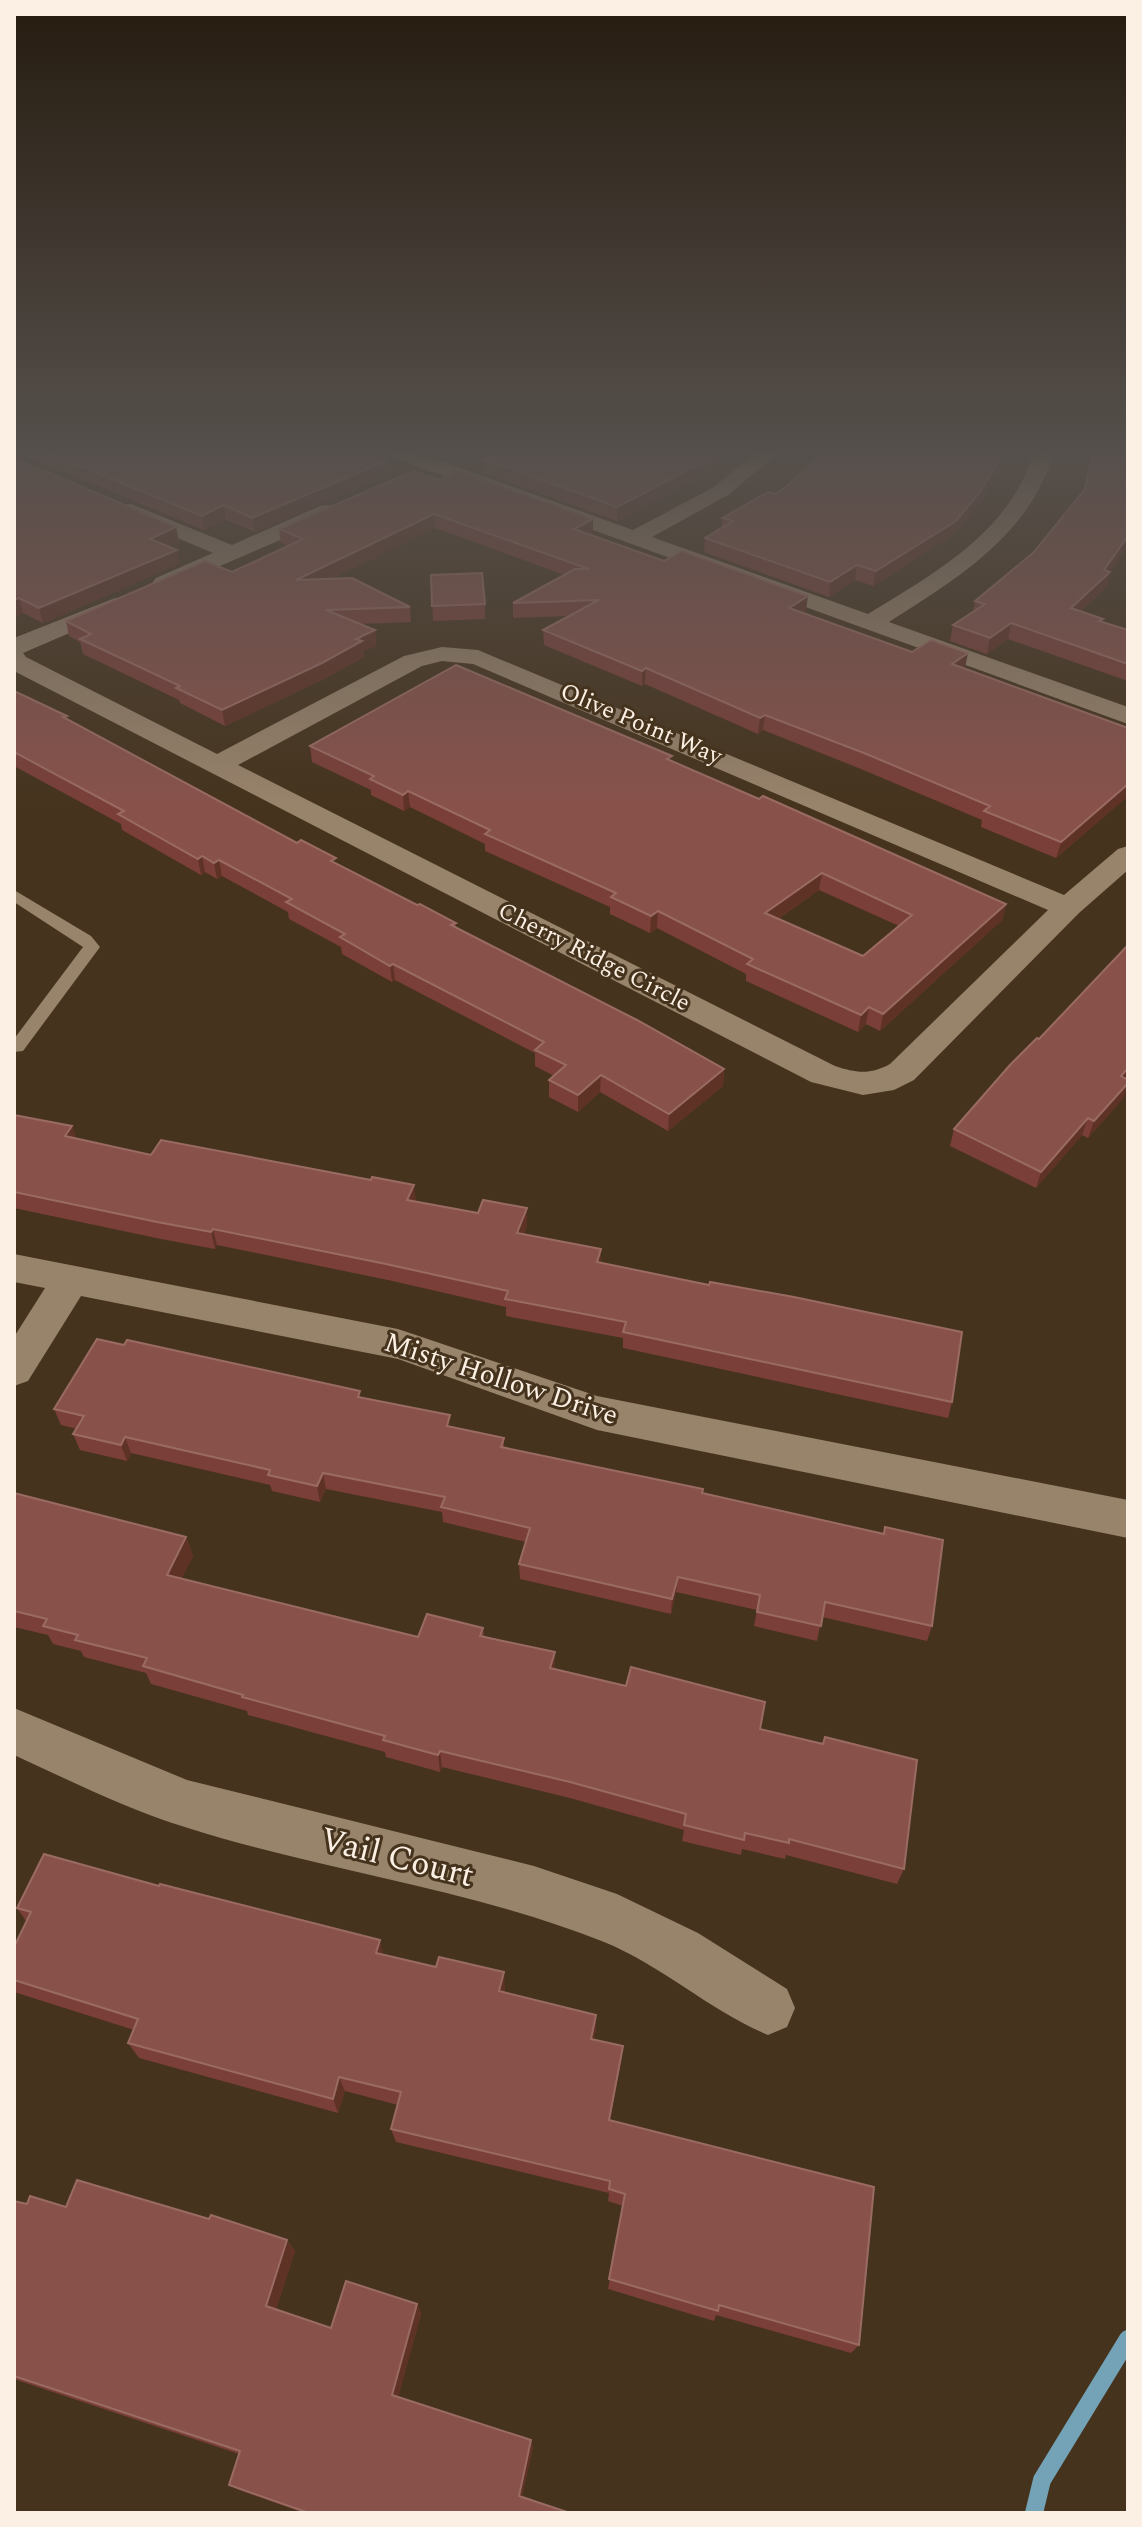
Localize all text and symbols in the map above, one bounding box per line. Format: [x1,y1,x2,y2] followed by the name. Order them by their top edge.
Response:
[554,674,729,775] street label: Olive Point Way
[492,893,696,1021] street label: Cherry Ridge Circle
[378,1321,624,1437] street label: Misty Hollow Drive
[315,1814,479,1902] street label: Vail Court

